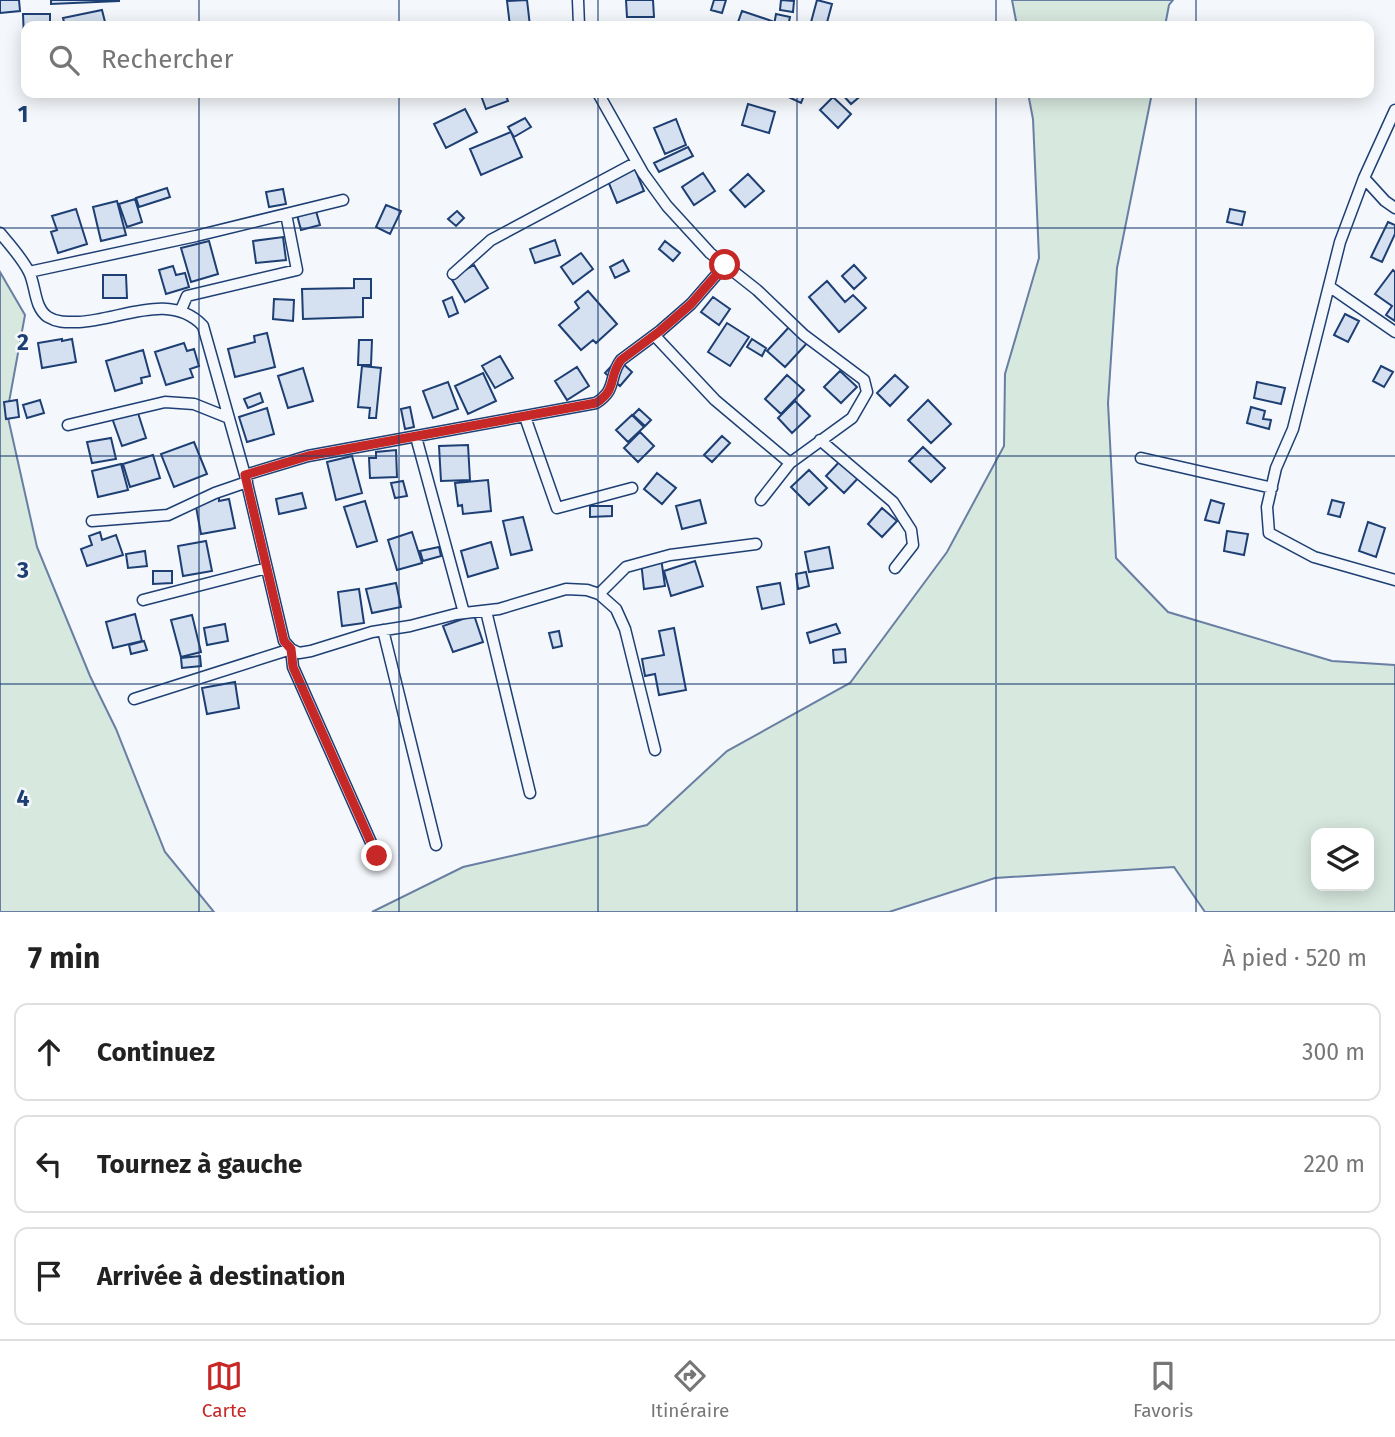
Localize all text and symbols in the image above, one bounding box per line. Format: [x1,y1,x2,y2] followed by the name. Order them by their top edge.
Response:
[21,21,1374,98] search box
[45,41,83,79] icon: search
[101,44,233,75] text: Rechercher
[18,100,28,128] text: 1
[709,249,740,280] route start
[17,328,29,356] text: 2
[16,556,29,584] text: 3
[17,784,30,812] text: 4
[1311,828,1374,891] map controls
[1311,828,1374,891] button: layers
[361,840,392,871] route end
[28,940,100,976] text: 7 min
[1222,944,1367,972] text: À pied · 520 m
[30,1033,68,1071] icon: ahead
[97,1037,215,1068] text: Continuez
[1302,1038,1365,1066] text: 300 m
[30,1145,68,1183] icon: left
[97,1149,302,1180] text: Tournez à gauche
[1304,1150,1365,1178] text: 220 m
[30,1257,68,1295] icon: arrive
[97,1261,346,1292] text: Arrivée à destination
[202,1357,247,1422] tab: Carte
[651,1357,729,1422] tab: Itinéraire
[1133,1357,1193,1422] tab: Favoris

